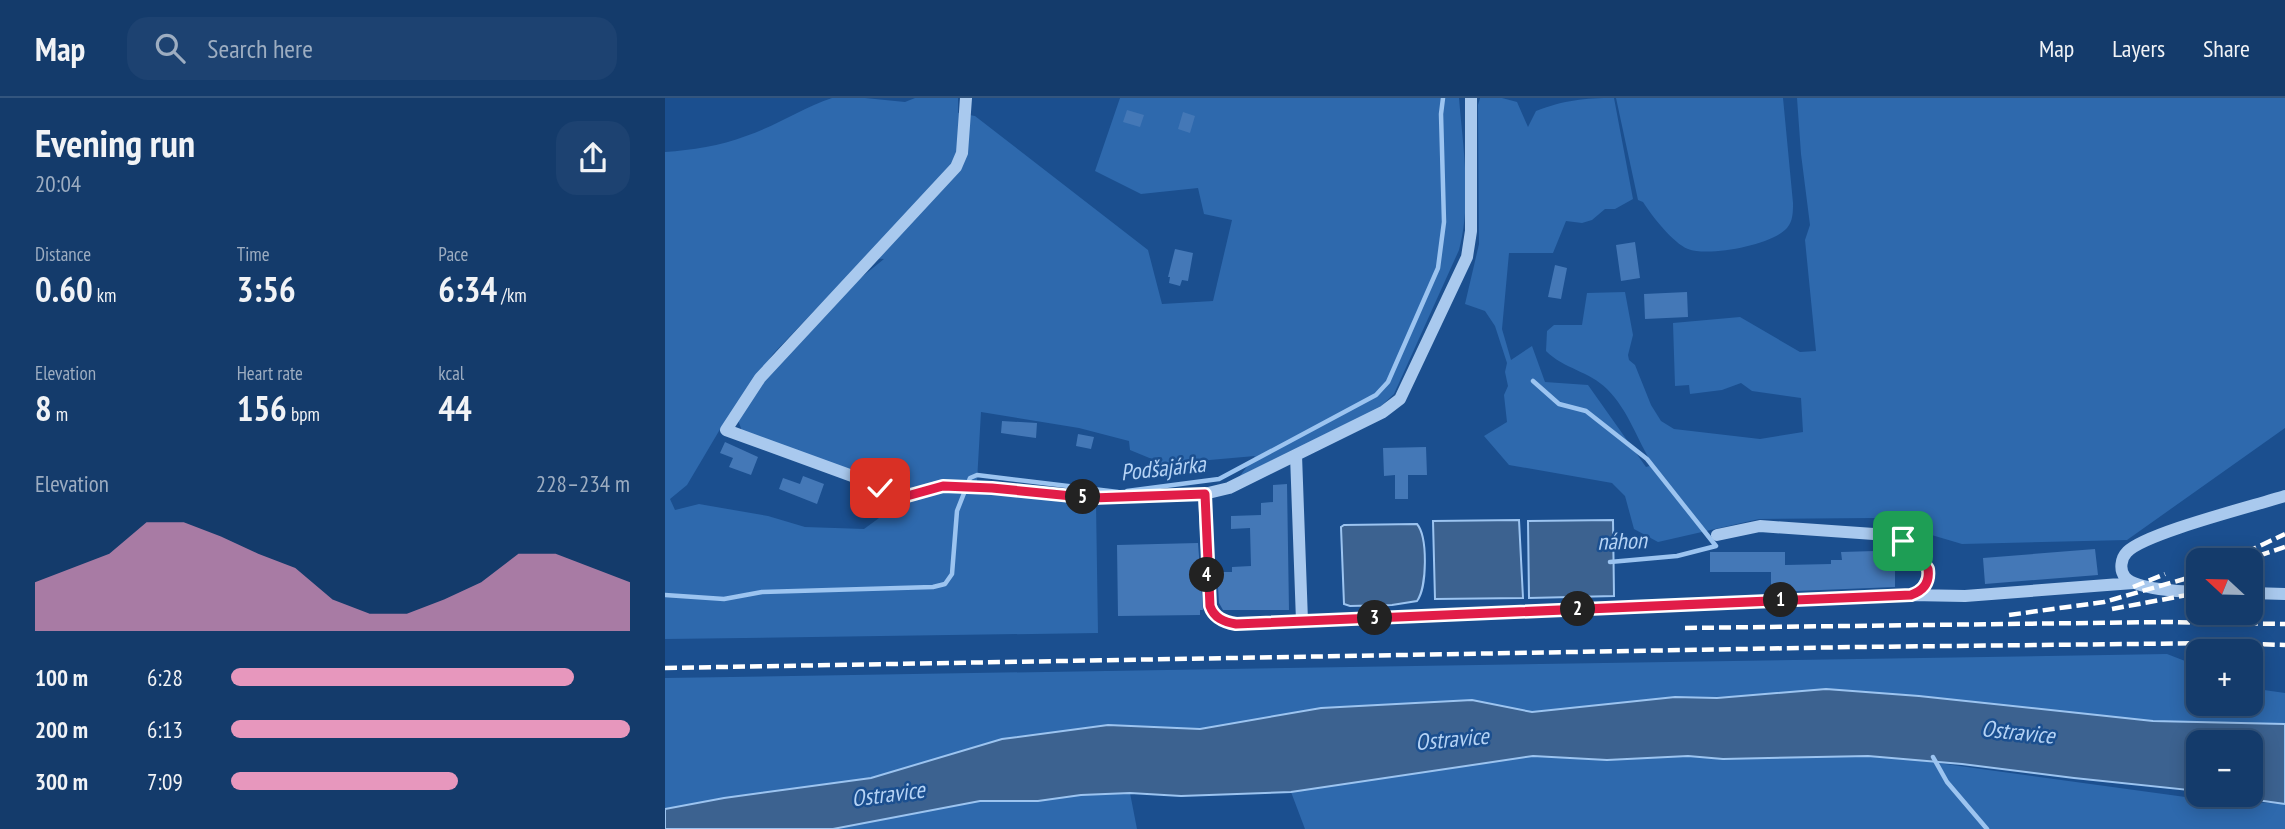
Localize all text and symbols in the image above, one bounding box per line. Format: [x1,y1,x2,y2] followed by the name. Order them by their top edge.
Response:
[127,17,617,80] search box
[35,27,85,70] text: Map
[151,29,189,67] icon: search
[207,32,313,65] text: Search here
[2039,33,2074,64] text: Map
[2112,33,2165,64] text: Layers
[2203,33,2250,64] text: Share
[35,118,195,167] text: Evening run
[556,121,630,195] button: share
[35,169,81,198] text: 20:04
[35,242,91,266] text: Distance
[237,242,270,266] text: Time
[438,242,468,266] text: Pace
[35,266,93,312] text: 0.60
[237,266,296,312] text: 3:56
[438,266,497,312] text: 6:34
[93,283,116,307] text: km
[497,283,527,307] text: /km
[35,361,96,385] text: Elevation
[237,361,303,385] text: Heart rate
[438,361,464,385] text: kcal
[35,385,52,431] text: 8
[237,385,287,431] text: 156
[438,385,472,431] text: 44
[52,402,68,426] text: m
[287,402,320,426] text: bpm
[1119,448,1209,486] water label: Podšajárka
[850,458,910,518] pin
[35,469,109,498] text: Elevation
[536,469,630,498] text: 228–234 m
[861,469,899,507] icon: check
[1065,480,1101,514] pin: 5
[1078,484,1087,508] text: 5
[1873,511,1933,571] pin
[1884,522,1922,560] icon: arrive
[1597,525,1649,556] water label: náhon
[2186,548,2263,625] north arrow
[2186,548,2263,807] map controls
[1189,558,1225,592] pin: 4
[1202,562,1211,586] text: 4
[1763,582,1799,618] pin: 1
[1776,587,1785,611] text: 1
[1560,592,1595,626] pin: 2
[1573,596,1582,620] text: 2
[1357,601,1393,636] pin: 3
[1370,605,1379,629] text: 3
[2186,639,2263,716] button: +
[35,663,88,692] text: 100 m
[147,663,183,692] text: 6:28
[1980,713,2058,750] water label: Ostravice
[35,715,88,744] text: 200 m
[147,715,183,744] text: 6:13
[1414,721,1491,756] water label: Ostravice
[2186,730,2263,807] button: −
[35,767,88,796] text: 300 m
[147,767,183,796] text: 7:09
[850,774,928,812] water label: Ostravice

